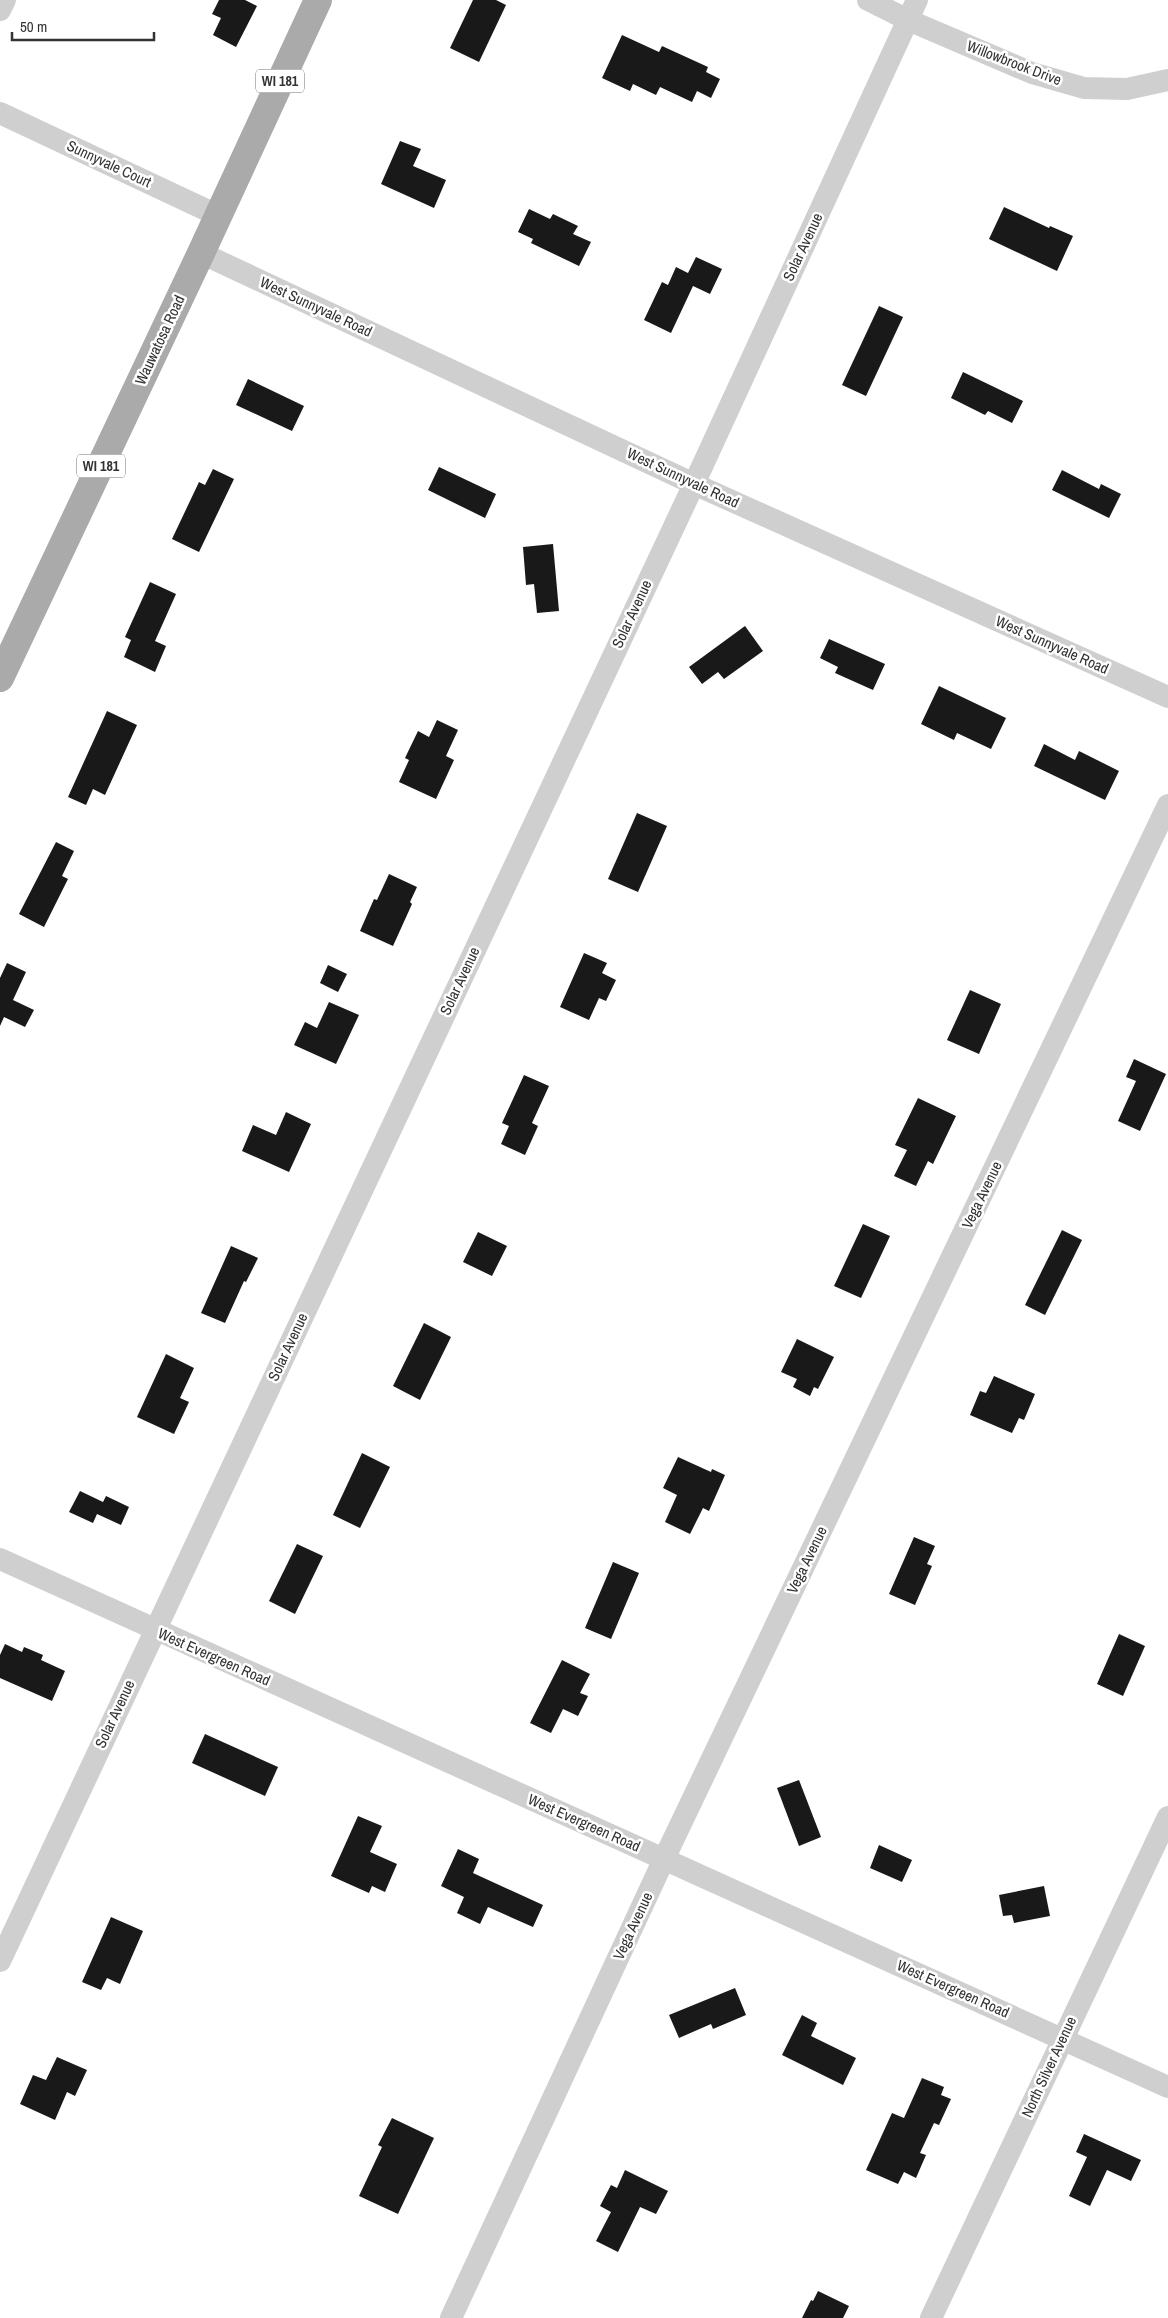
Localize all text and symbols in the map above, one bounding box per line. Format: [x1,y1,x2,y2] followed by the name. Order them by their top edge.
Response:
[12,10,155,42] scale bar
[20,16,47,37] text: 50 m
[964,35,1065,90] street label: Willowbrook Drive
[256,70,304,92] road number: WI 181
[64,135,155,193] street label: Sunnyvale Court
[778,209,828,284] street label: Solar Avenue
[257,271,376,342] street label: West Sunnyvale Road
[130,292,189,388] street label: Wauwatosa Road
[624,442,743,513] street label: West Sunnyvale Road
[77,454,125,478] road number: WI 181
[607,576,657,651] street label: Solar Avenue
[992,610,1112,679] street label: West Sunnyvale Road
[435,943,485,1018] street label: Solar Avenue
[956,1158,1007,1232] street label: Vega Avenue
[263,1309,313,1384] street label: Solar Avenue
[781,1523,832,1597] street label: Vega Avenue
[155,1622,274,1691] street label: West Evergreen Road
[90,1676,140,1751] street label: Solar Avenue
[525,1788,644,1857] street label: West Evergreen Road
[608,1888,657,1963] street label: Vega Avenue
[894,1954,1013,2023] street label: West Evergreen Road
[1016,2013,1081,2121] street label: North Silver Avenue

